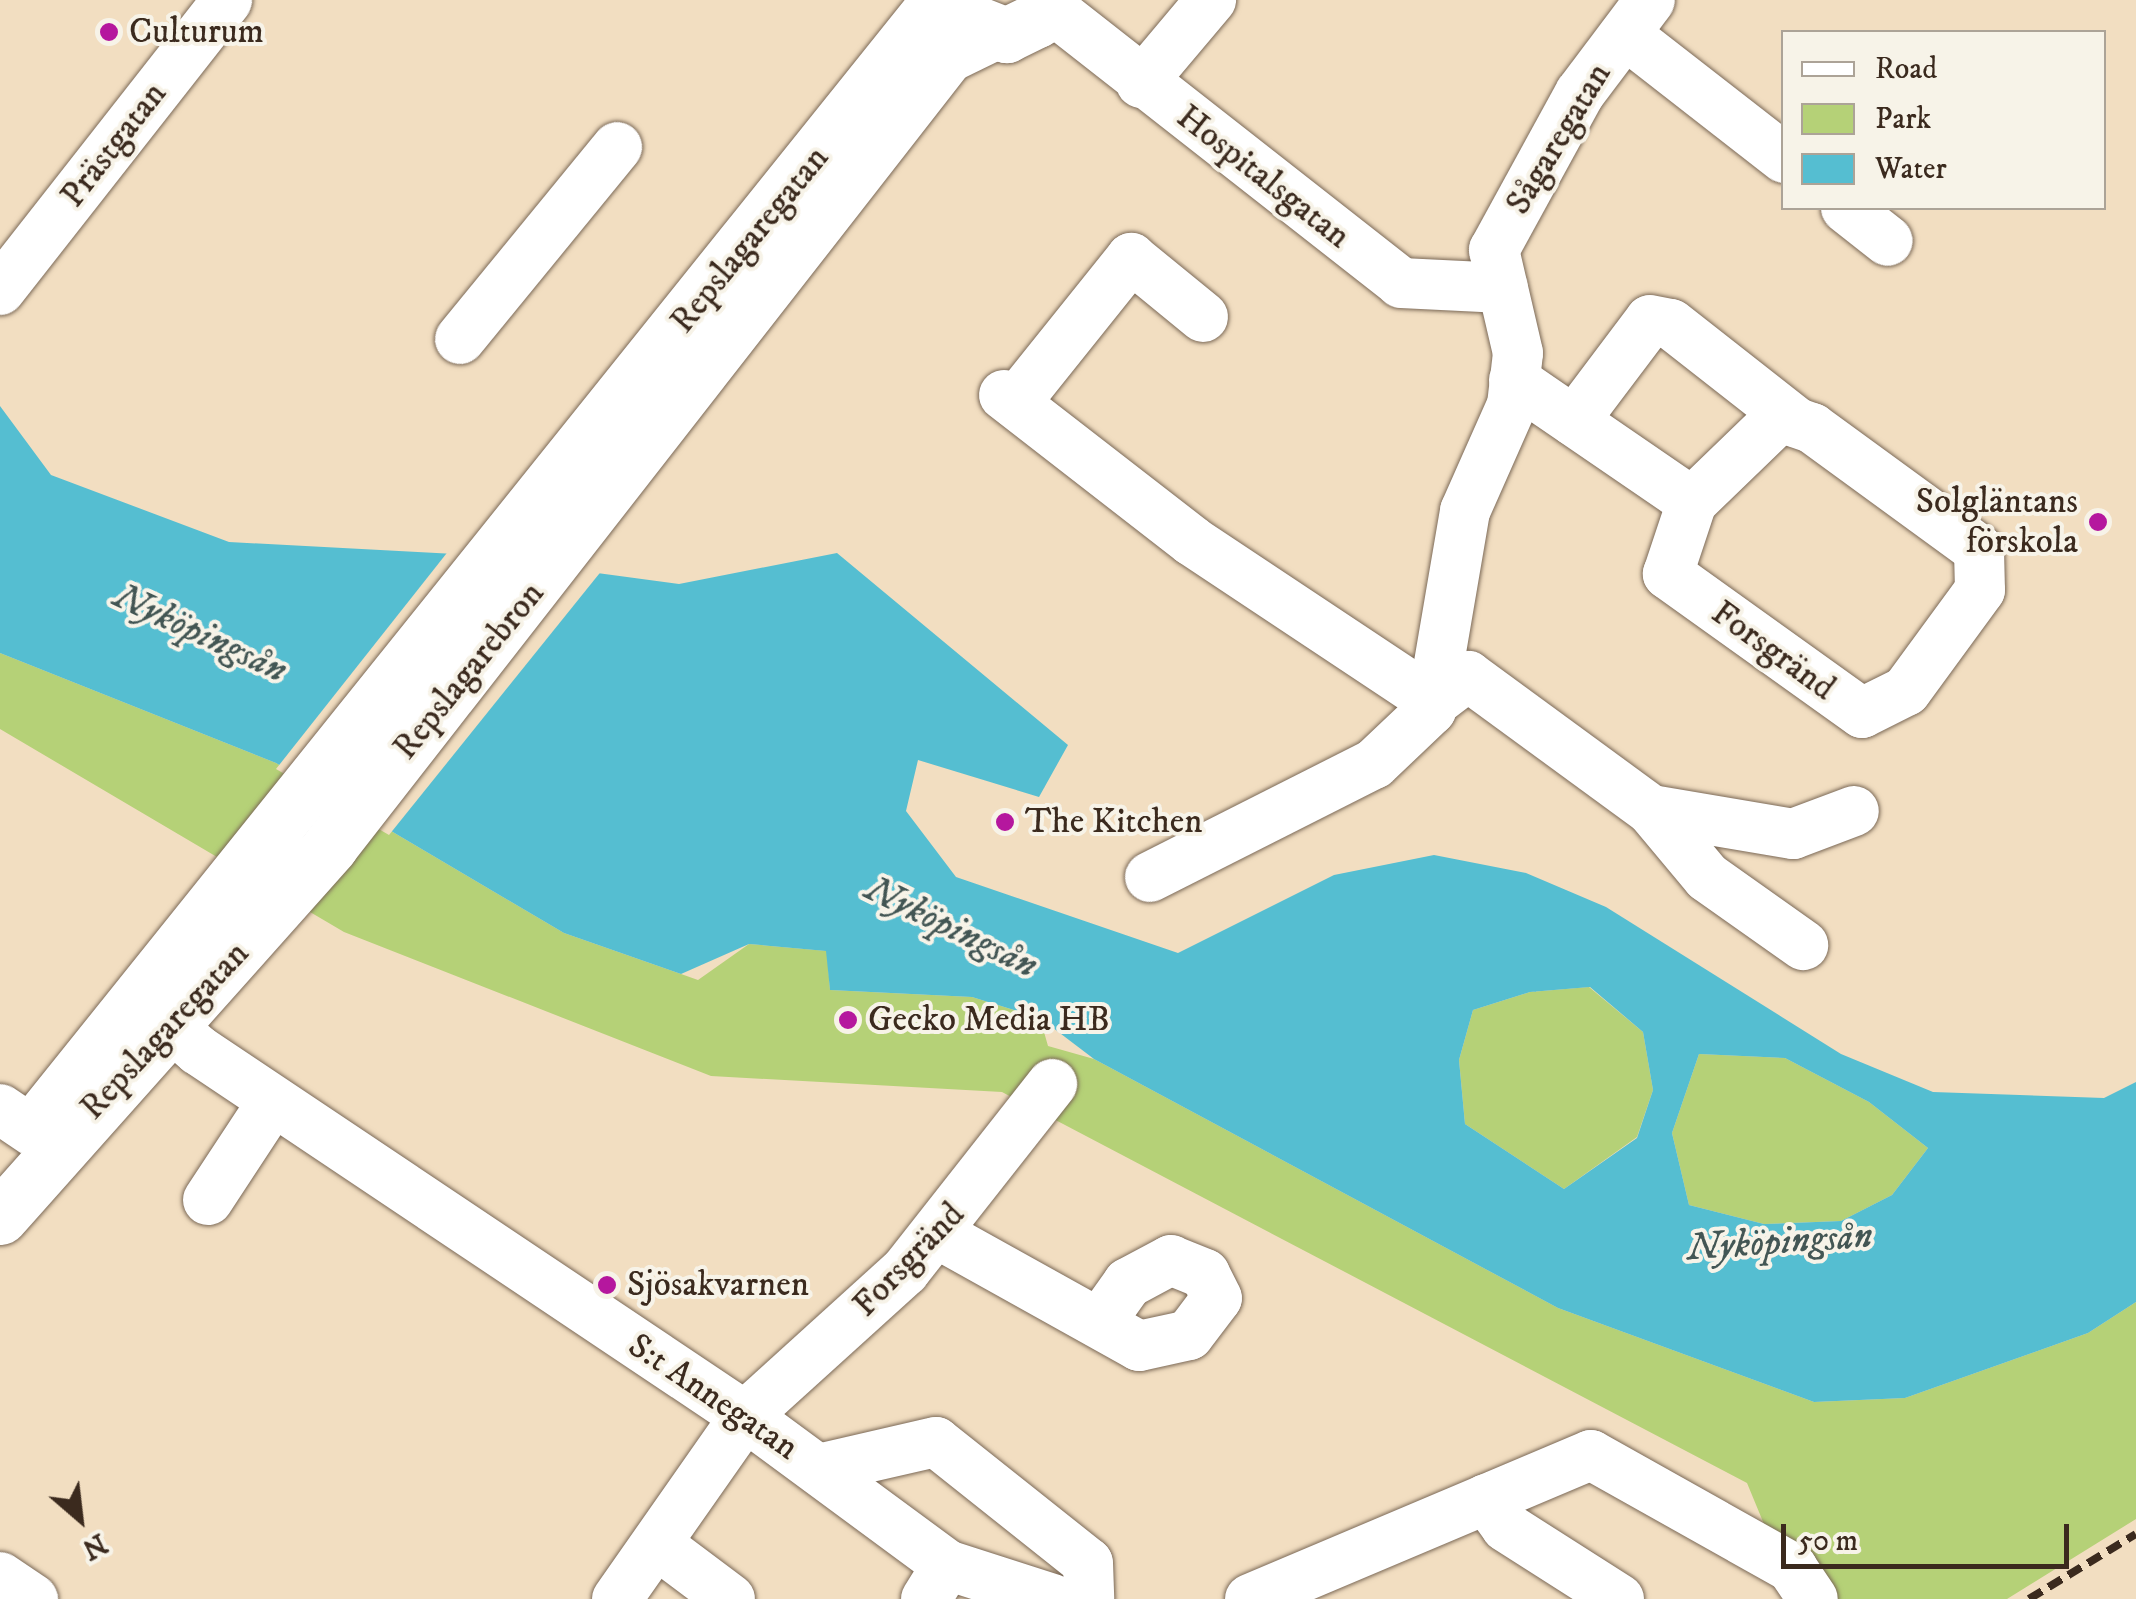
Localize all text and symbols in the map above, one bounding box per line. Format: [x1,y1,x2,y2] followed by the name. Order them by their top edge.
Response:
[129,11,264,53] place label: Culturum
[98,21,120,43] marker: Culturum
[1781,30,2106,210] legend
[1875,51,1937,88] text: Road
[1498,56,1620,222] street label: Sågaregatan
[52,74,176,216] street label: Prästgatan
[1168,96,1358,258] street label: Hospitalsgatan
[1875,101,1931,138] text: Park
[662,138,838,342] street label: Repslagaregatan
[1875,151,1947,188] text: Water
[1916,481,2078,563] place label: Solgläntans förskola
[2087,511,2109,533] marker: Solgläntans förskola
[106,574,294,694] water label: Nyköpingsån
[385,574,553,768] street label: Repslagarebron
[1703,592,1843,710] street label: Forsgränd
[1025,801,1203,843] place label: The Kitchen
[994,811,1016,833] marker: The Kitchen
[858,867,1044,989] water label: Nyköpingsån
[72,933,258,1129] street label: Repslagaregatan
[868,999,1110,1041] place label: Gecko Media HB
[837,1009,859,1031] marker: Gecko Media HB
[844,1194,974,1326] street label: Forsgränd
[1686,1214,1874,1272] water label: Nyköpingsån
[627,1264,809,1306] place label: Sjösakvarnen
[596,1274,618,1296] marker: Sjösakvarnen
[620,1325,806,1469] street label: S:t Annegatan
[30,1469,130,1569] north arrow
[1786,1504,2074,1566] scale bar
[1798,1523,1858,1560] text: 50 m
[76,1525,113,1567] text: N

